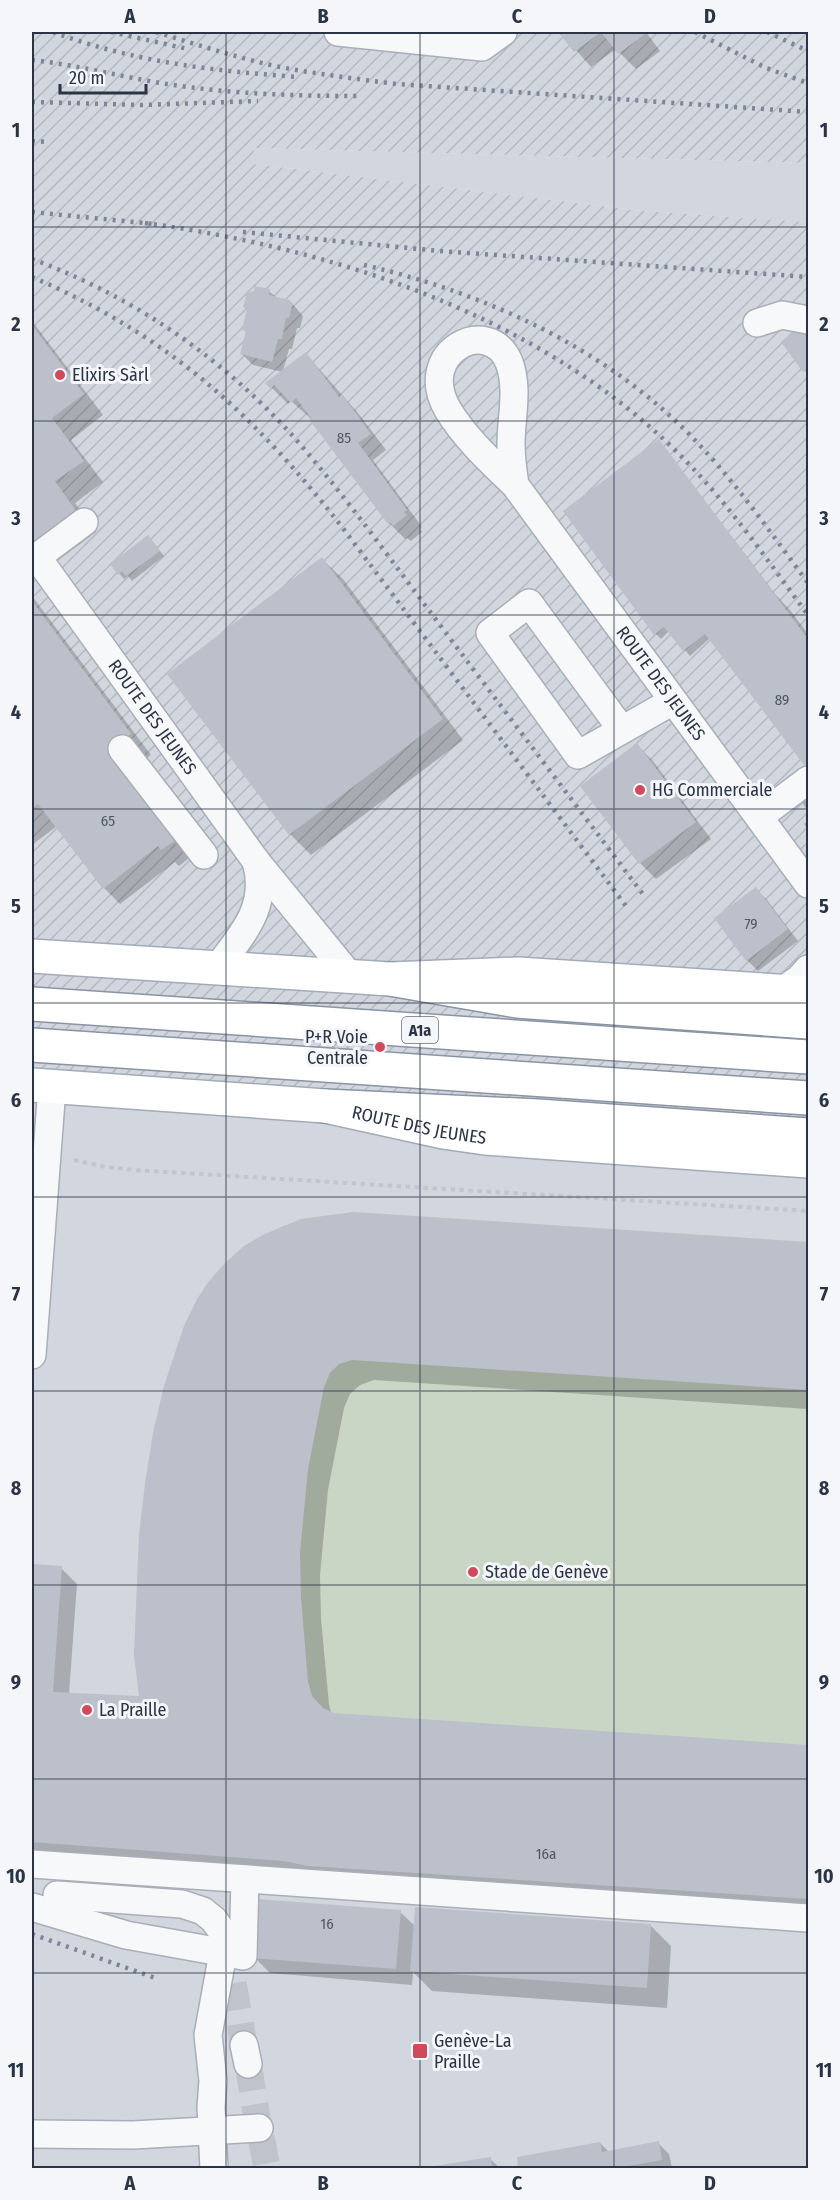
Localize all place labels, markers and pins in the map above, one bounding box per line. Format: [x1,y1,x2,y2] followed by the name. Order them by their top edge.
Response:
[72,364,149,386] place label: Elixirs Sàrl
[53,368,67,382] marker: Elixirs Sàrl
[652,779,773,801] place label: HG Commerciale
[633,783,647,797] marker: HG Commerciale
[305,1026,368,1069] place label: P+R Voie Centrale
[373,1040,387,1054] marker: P+R Voie Centrale
[485,1561,608,1583] place label: Stade de Genève
[466,1565,480,1579] marker: Stade de Genève
[99,1699,166,1721] place label: La Praille
[80,1703,94,1717] marker: La Praille
[434,2030,512,2073] place label: Genève-La Praille
[411,2042,429,2060] marker: Genève-La Praille

